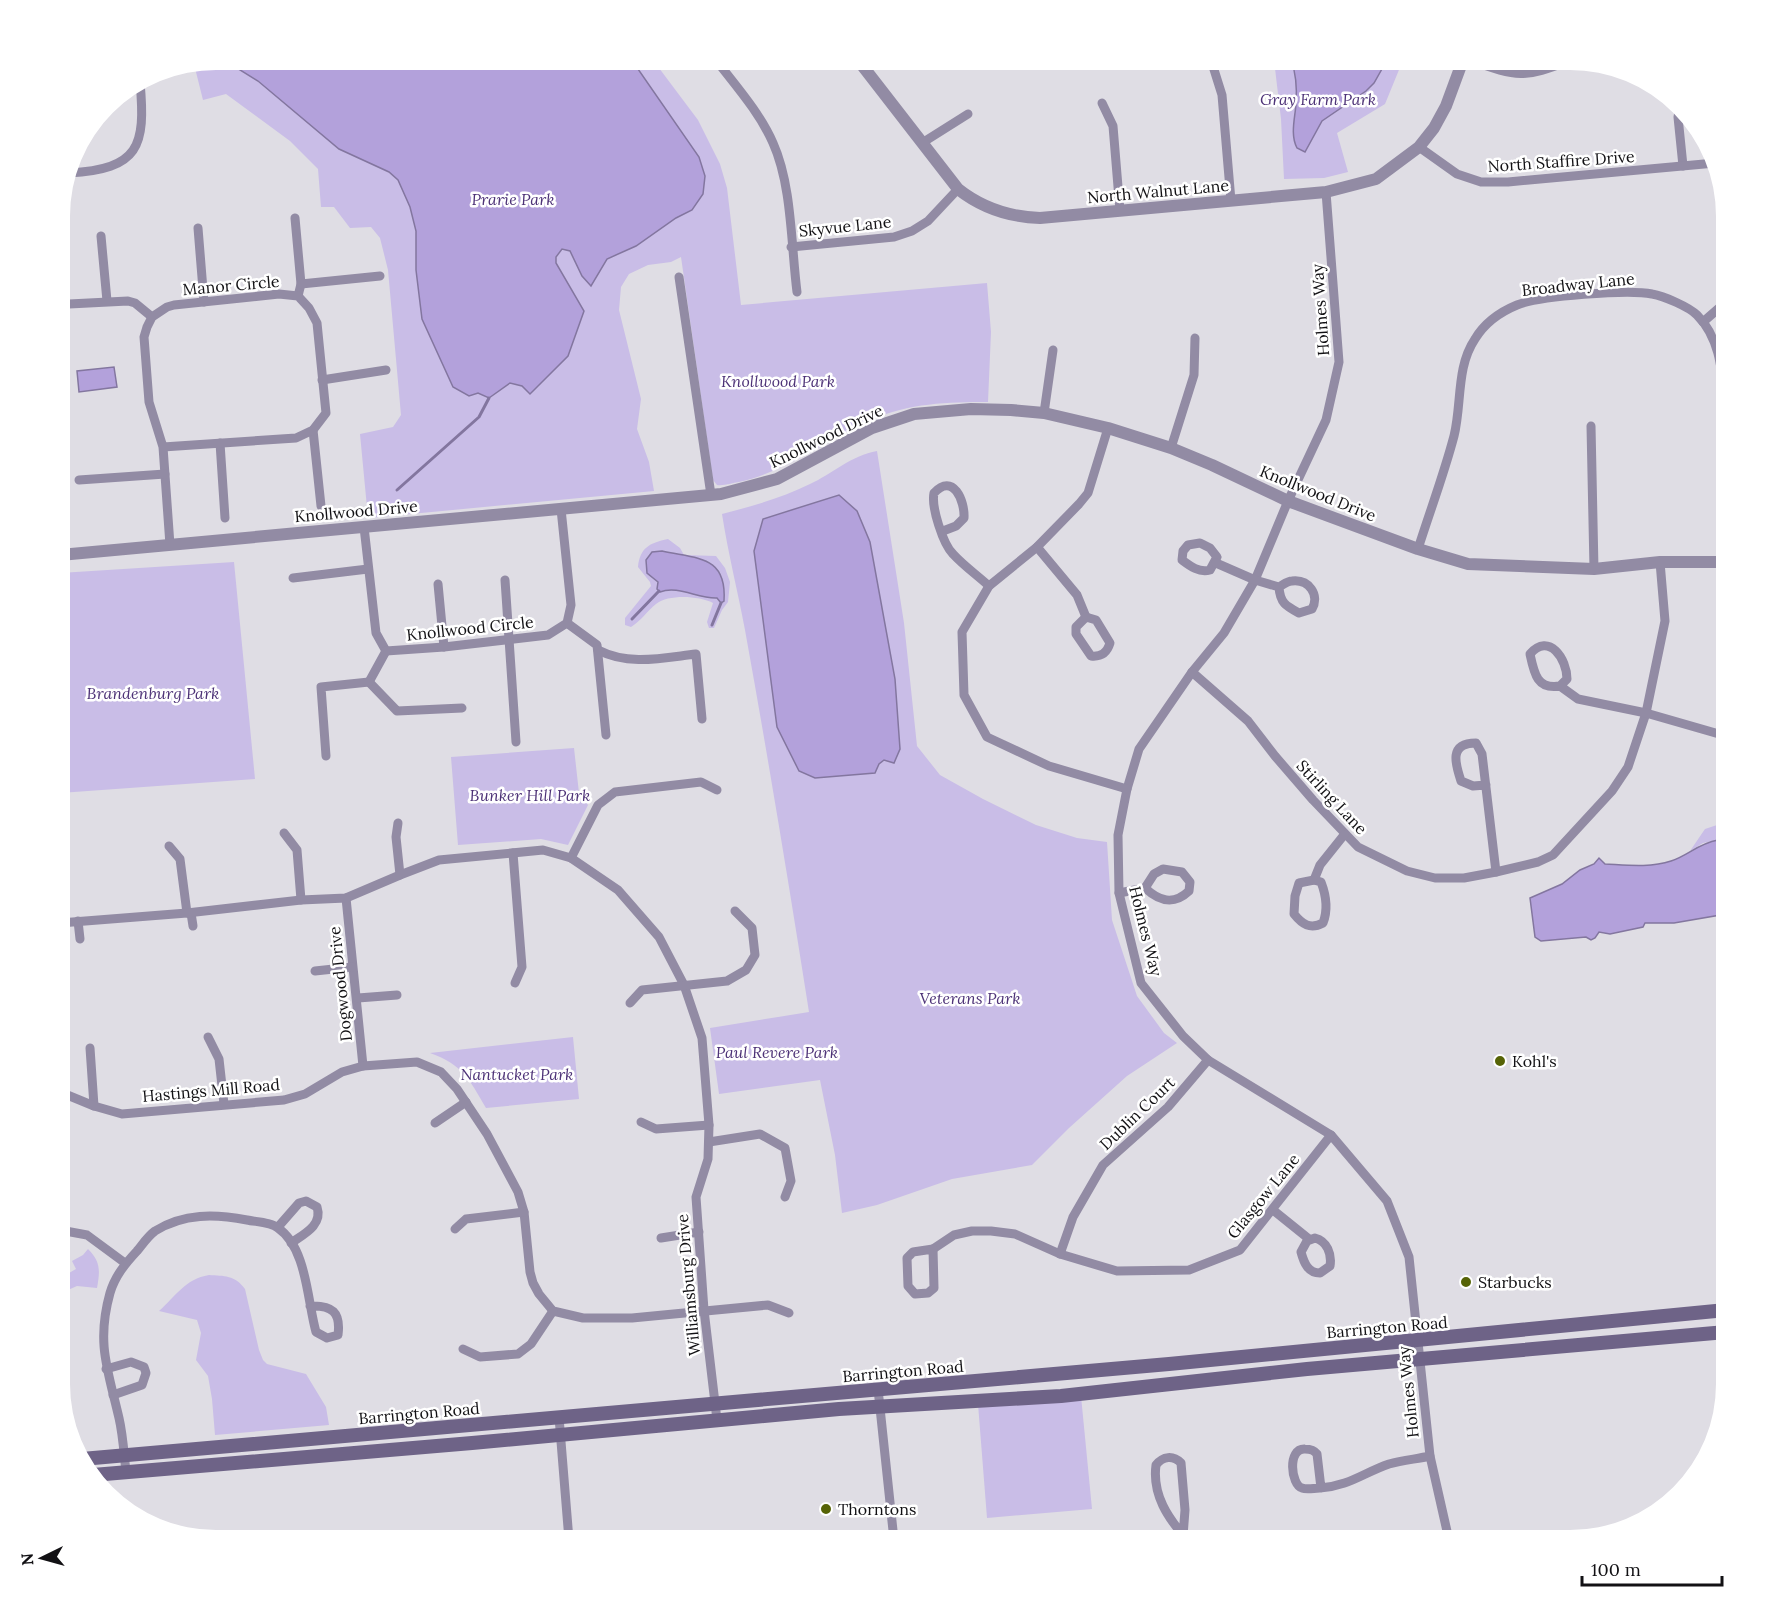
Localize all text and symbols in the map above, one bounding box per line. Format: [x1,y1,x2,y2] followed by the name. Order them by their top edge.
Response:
[1260,89,1376,109] park label: Gray Farm Park
[1487,146,1635,176] street label: North Staffire Drive
[1086,175,1230,207] street label: North Walnut Lane
[471,189,555,209] park label: Prarie Park
[798,211,893,241] street label: Skyvue Lane
[1307,263,1333,357] street label: Holmes Way
[1521,268,1636,300] street label: Broadway Lane
[182,271,281,299] street label: Manor Circle
[721,371,835,391] park label: Knollwood Park
[766,400,886,472] street label: Knollwood Drive
[1257,461,1379,526] street label: Knollwood Drive
[293,496,419,526] street label: Knollwood Drive
[405,611,535,645] street label: Knollwood Circle
[87,683,219,703] park label: Brandenburg Park
[1292,756,1372,839] street label: Stirling Lane
[470,785,590,805] park label: Bunker Hill Park
[1125,884,1167,979] street label: Holmes Way
[324,925,356,1042] street label: Dogwood Drive
[920,988,1020,1008] park label: Veterans Park
[716,1042,838,1062] park label: Paul Revere Park
[1512,1051,1557,1071] place label: Kohl's
[1493,1054,1507,1068] marker: Kohl's
[461,1064,573,1084] park label: Nantucket Park
[1095,1072,1179,1154] street label: Dublin Court
[141,1074,281,1106] street label: Hastings Mill Road
[1223,1149,1304,1242] street label: Glasgow Lane
[672,1213,704,1357] street label: Williamsburg Drive
[1478,1272,1552,1292] place label: Starbucks
[1459,1275,1473,1289] marker: Starbucks
[1326,1312,1449,1342] street label: Barrington Road
[1393,1345,1423,1439] street label: Holmes Way
[842,1356,965,1386] street label: Barrington Road
[358,1398,481,1428] street label: Barrington Road
[838,1499,916,1519] place label: Thorntons
[819,1502,833,1516] marker: Thorntons
[12,1528,72,1588] north arrow
[1582,1549,1722,1587] scale bar
[17,1552,38,1566] text: N
[1591,1558,1641,1581] text: 100 m

